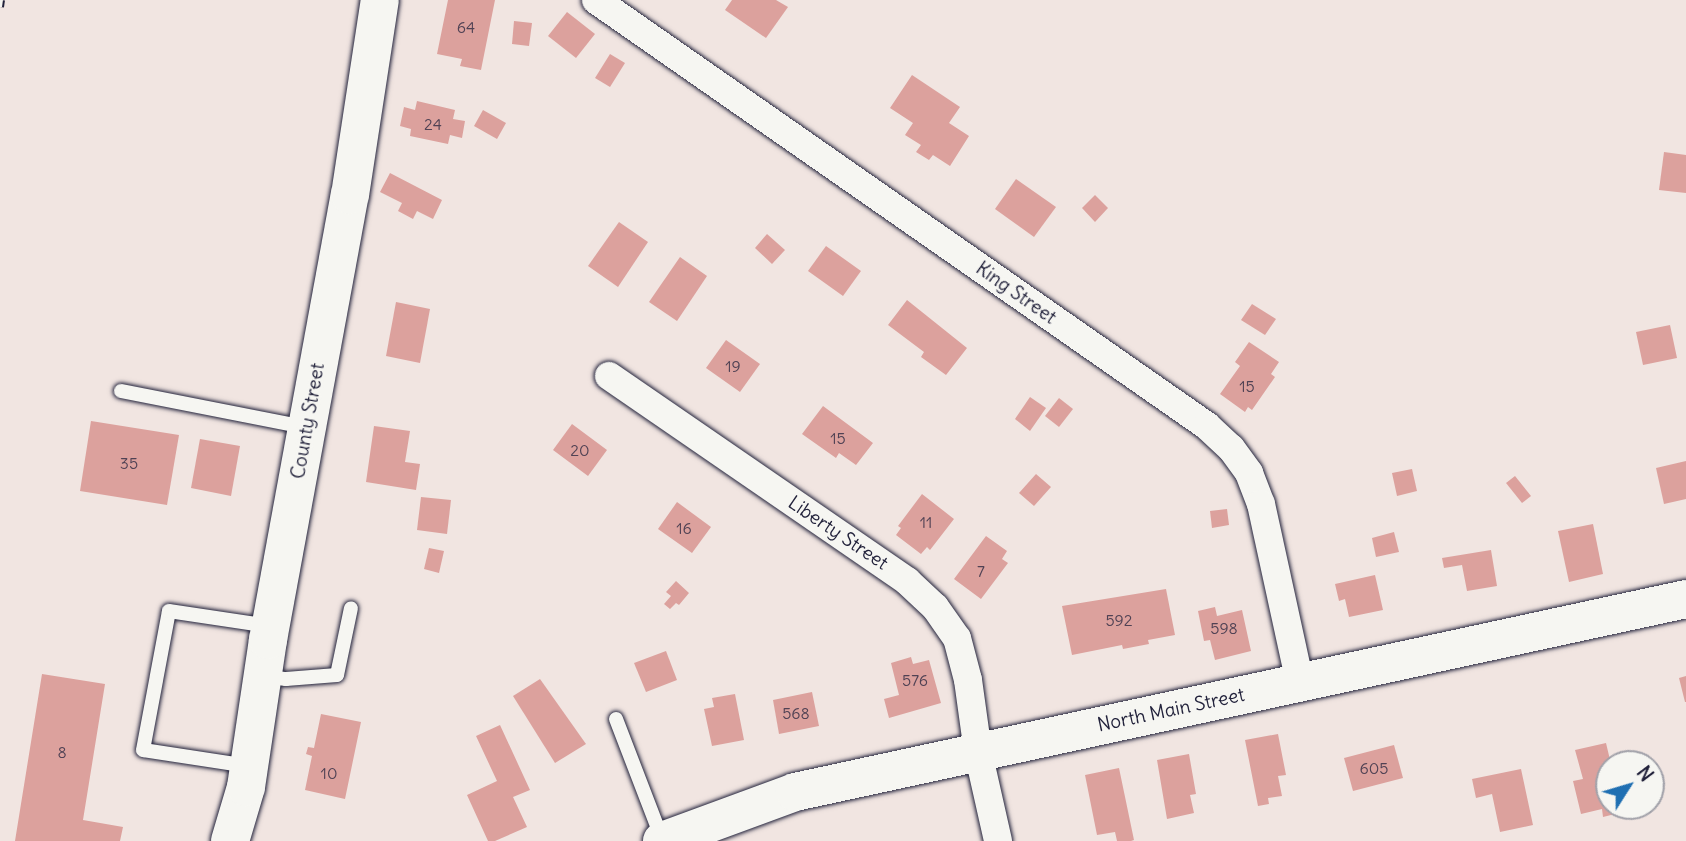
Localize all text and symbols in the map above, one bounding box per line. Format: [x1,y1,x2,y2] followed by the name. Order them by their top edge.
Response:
[457,17,475,37] house number: 64
[424,114,442,134] house number: 24
[971,257,1061,329] street label: King Street
[725,356,741,376] house number: 19
[287,361,329,481] street label: County Street
[1239,376,1255,396] house number: 15
[830,428,846,448] house number: 15
[570,440,590,460] house number: 20
[120,453,138,473] house number: 35
[784,491,892,575] street label: Liberty Street
[920,512,932,532] house number: 11
[676,518,692,538] house number: 16
[977,561,985,581] house number: 7
[1105,610,1133,630] house number: 592
[1210,618,1238,638] house number: 598
[902,670,928,690] house number: 576
[1095,683,1247,737] street label: North Main Street
[782,703,810,723] house number: 568
[57,742,67,762] house number: 8
[1595,750,1665,820] north arrow
[1360,758,1388,778] house number: 605
[1632,761,1659,786] text: N
[321,763,337,783] house number: 10

